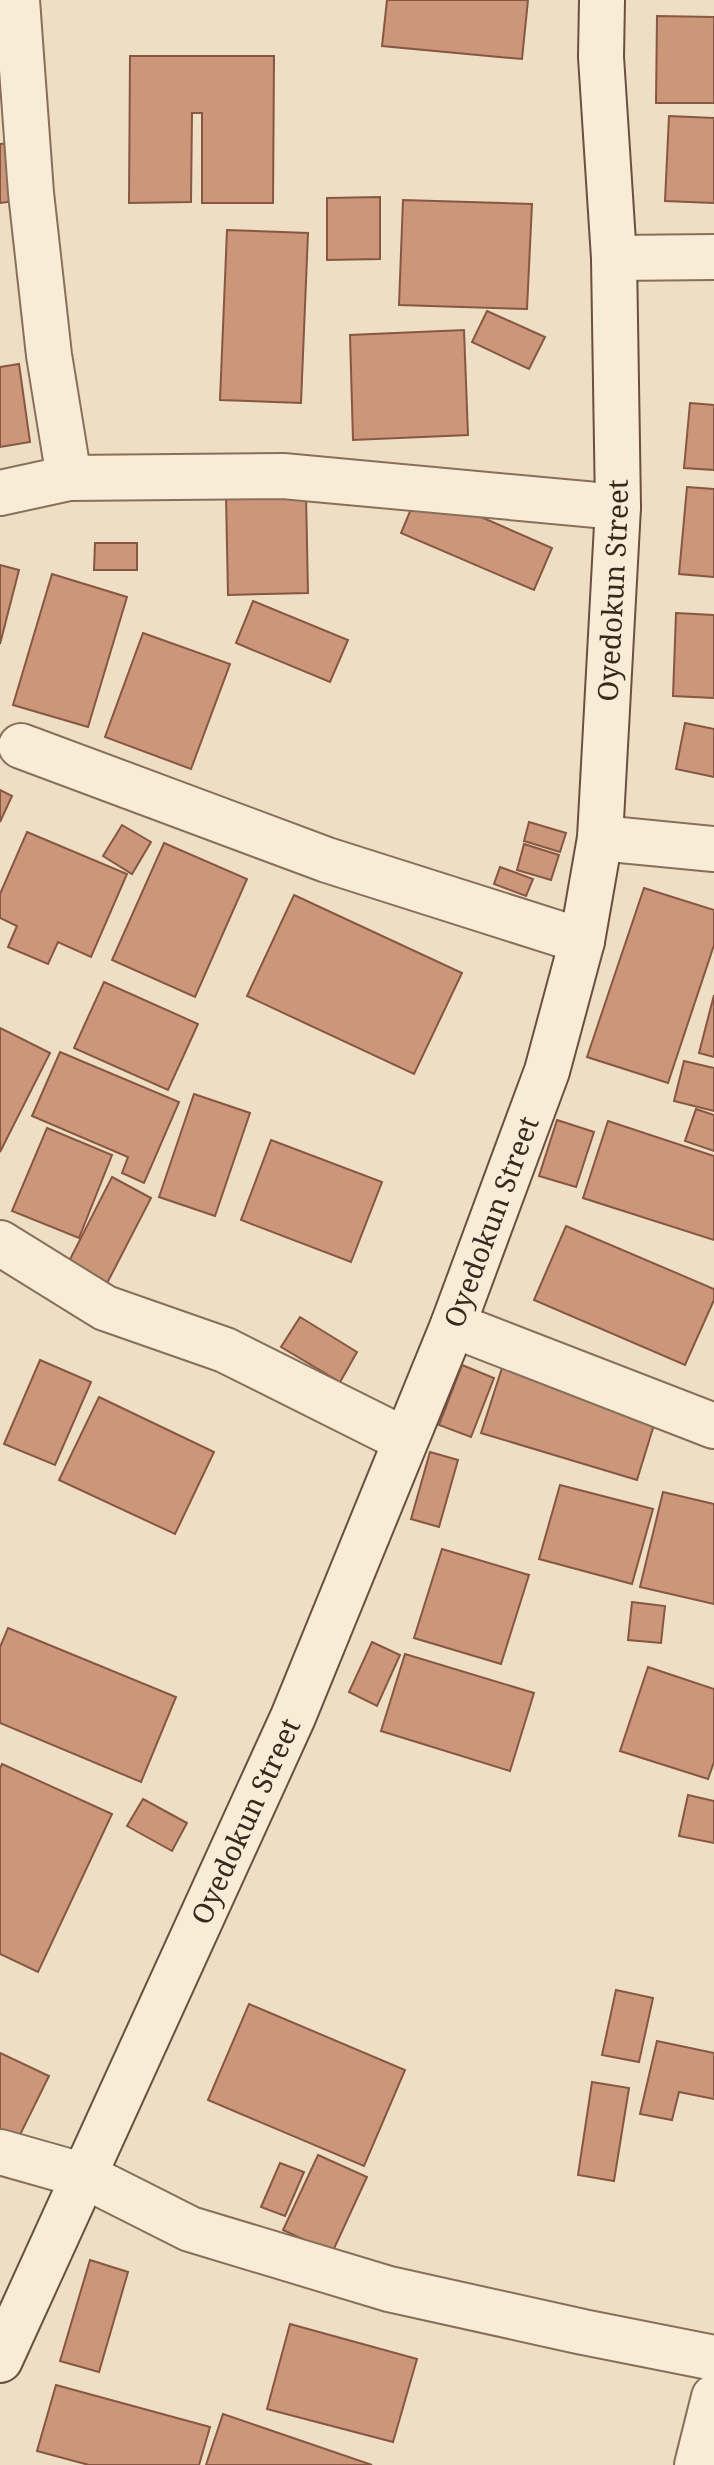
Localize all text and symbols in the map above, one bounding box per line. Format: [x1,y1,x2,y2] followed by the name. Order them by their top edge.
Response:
[587,479,636,703] street label: Oyedokun Street
[434,1110,547,1332] street label: Oyedokun Street
[181,1712,308,1930] street label: Oyedokun Street

